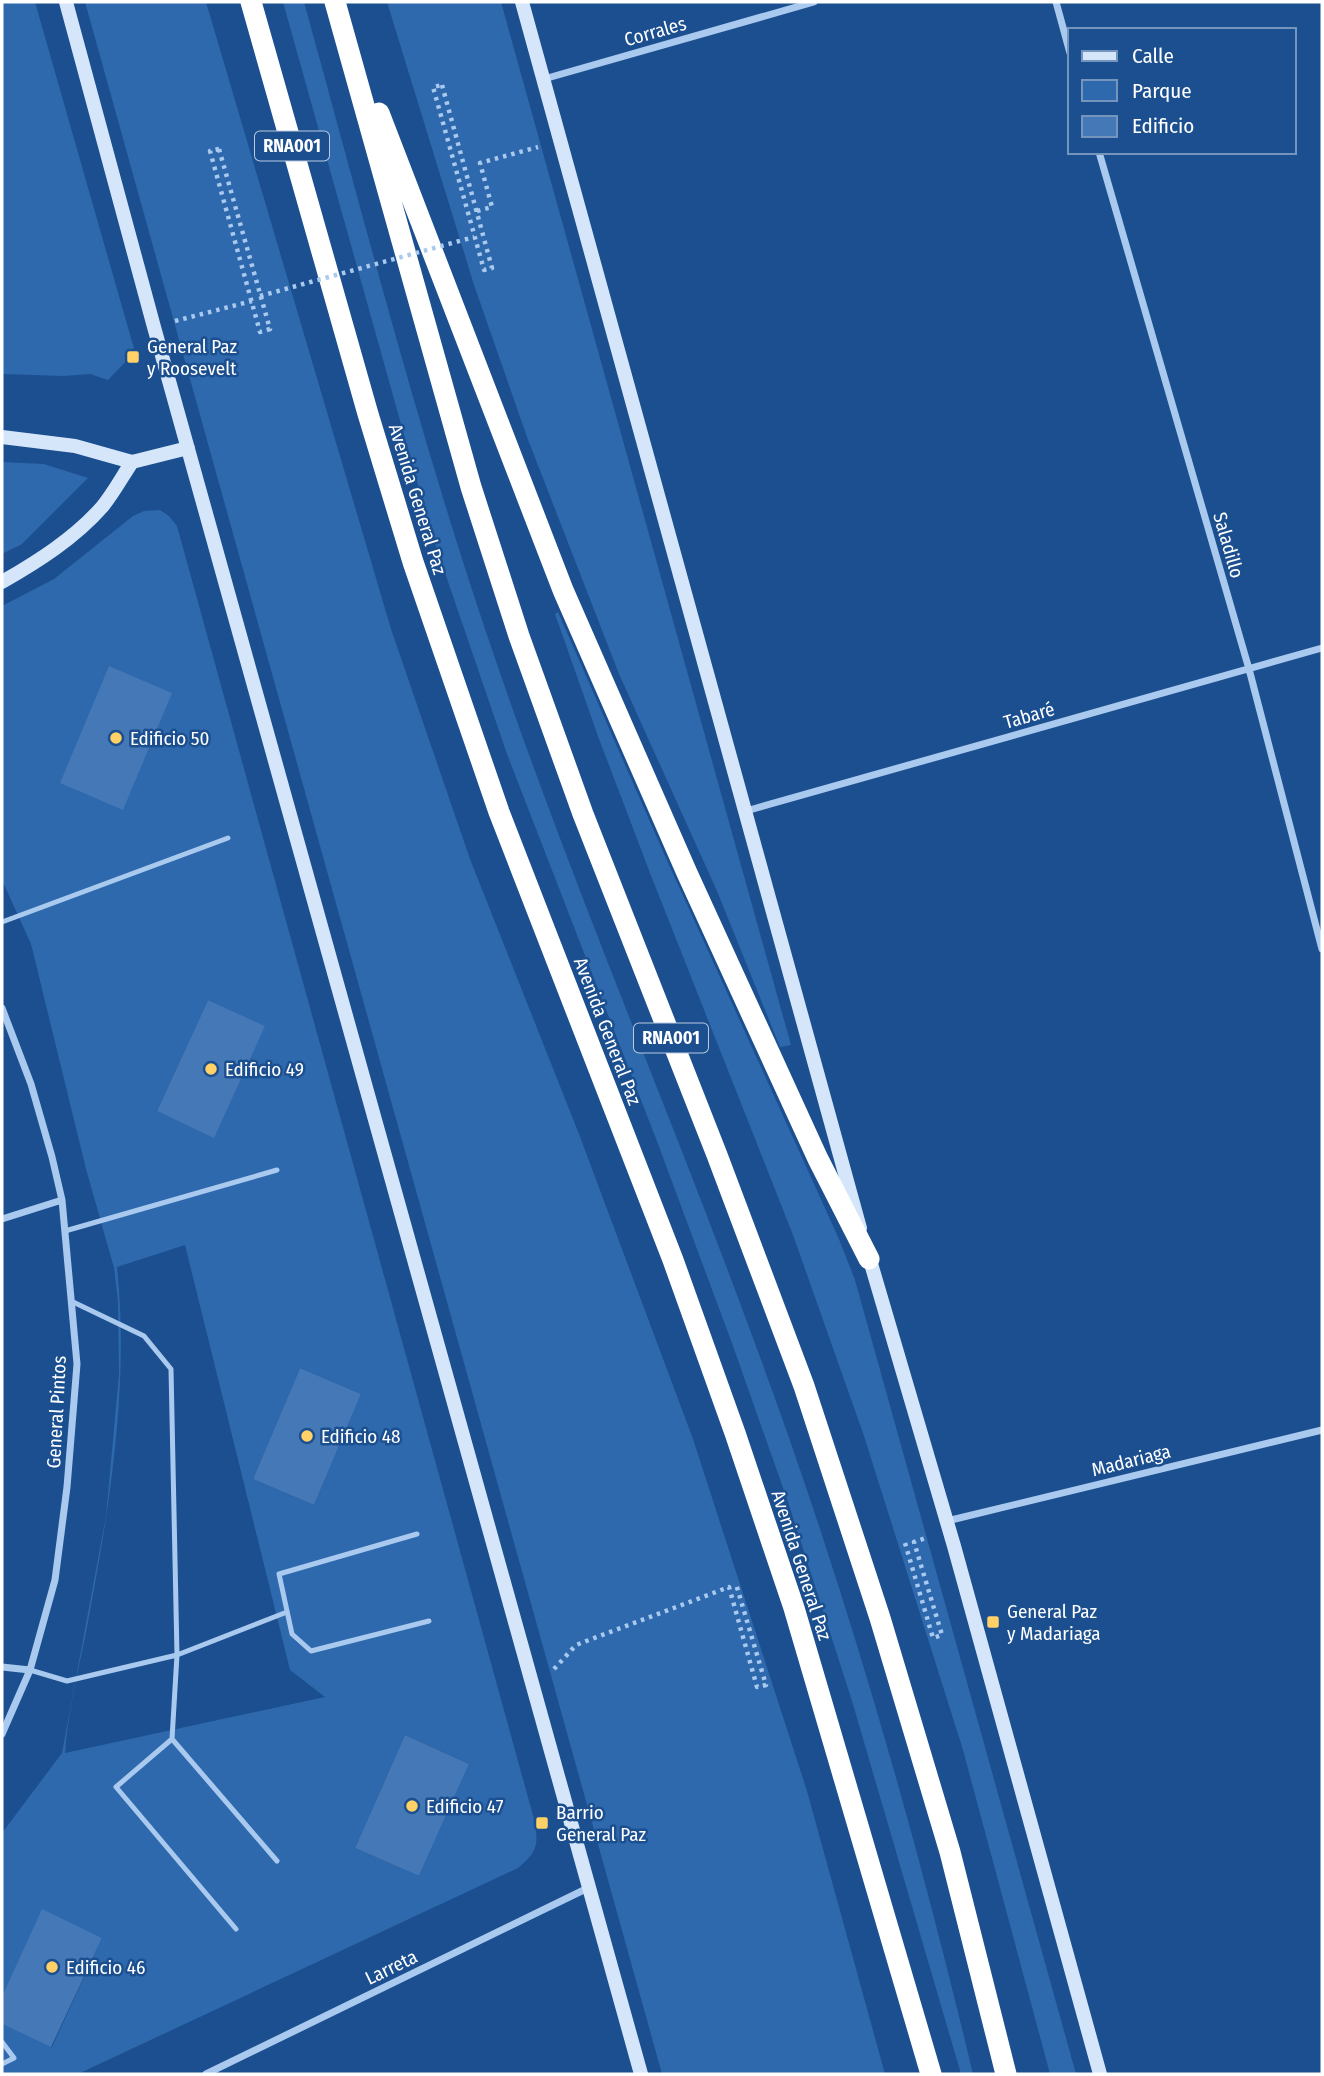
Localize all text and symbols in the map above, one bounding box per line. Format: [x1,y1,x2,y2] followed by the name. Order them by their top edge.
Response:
[621,12,689,51] street label: Corrales
[1068,28,1296,154] legend
[1132,43,1174,69] text: Calle
[1132,78,1192,104] text: Parque
[1132,113,1194,139] text: Edificio
[255,132,329,160] road number: RNA001
[147,335,238,380] place label: General Paz y Roosevelt
[125,349,141,365] marker: General Paz y Roosevelt
[384,421,452,578] street label: Avenida General Paz
[1208,509,1249,581] street label: Saladillo
[1001,697,1057,734] street label: Tabaré
[130,727,209,750] place label: Edificio 50
[108,730,124,746] marker: Edificio 50
[569,954,647,1109] street label: Avenida General Paz
[634,1023,708,1052] road number: RNA001
[225,1058,304,1081] place label: Edificio 49
[203,1061,219,1077] marker: Edificio 49
[42,1355,71,1469] street label: General Pintos
[321,1425,401,1448] place label: Edificio 48
[299,1428,315,1444] marker: Edificio 48
[1089,1440,1173,1481] street label: Madariaga
[766,1487,837,1644] street label: Avenida General Paz
[1007,1600,1101,1645] place label: General Paz y Madariaga
[985,1614,1001,1630] marker: General Paz y Madariaga
[426,1795,504,1818] place label: Edificio 47
[404,1798,420,1814] marker: Edificio 47
[556,1801,647,1846] place label: Barrio General Paz
[534,1815,550,1831] marker: Barrio General Paz
[361,1945,421,1990] street label: Larreta
[66,1956,145,1979] place label: Edificio 46
[44,1959,60,1975] marker: Edificio 46

